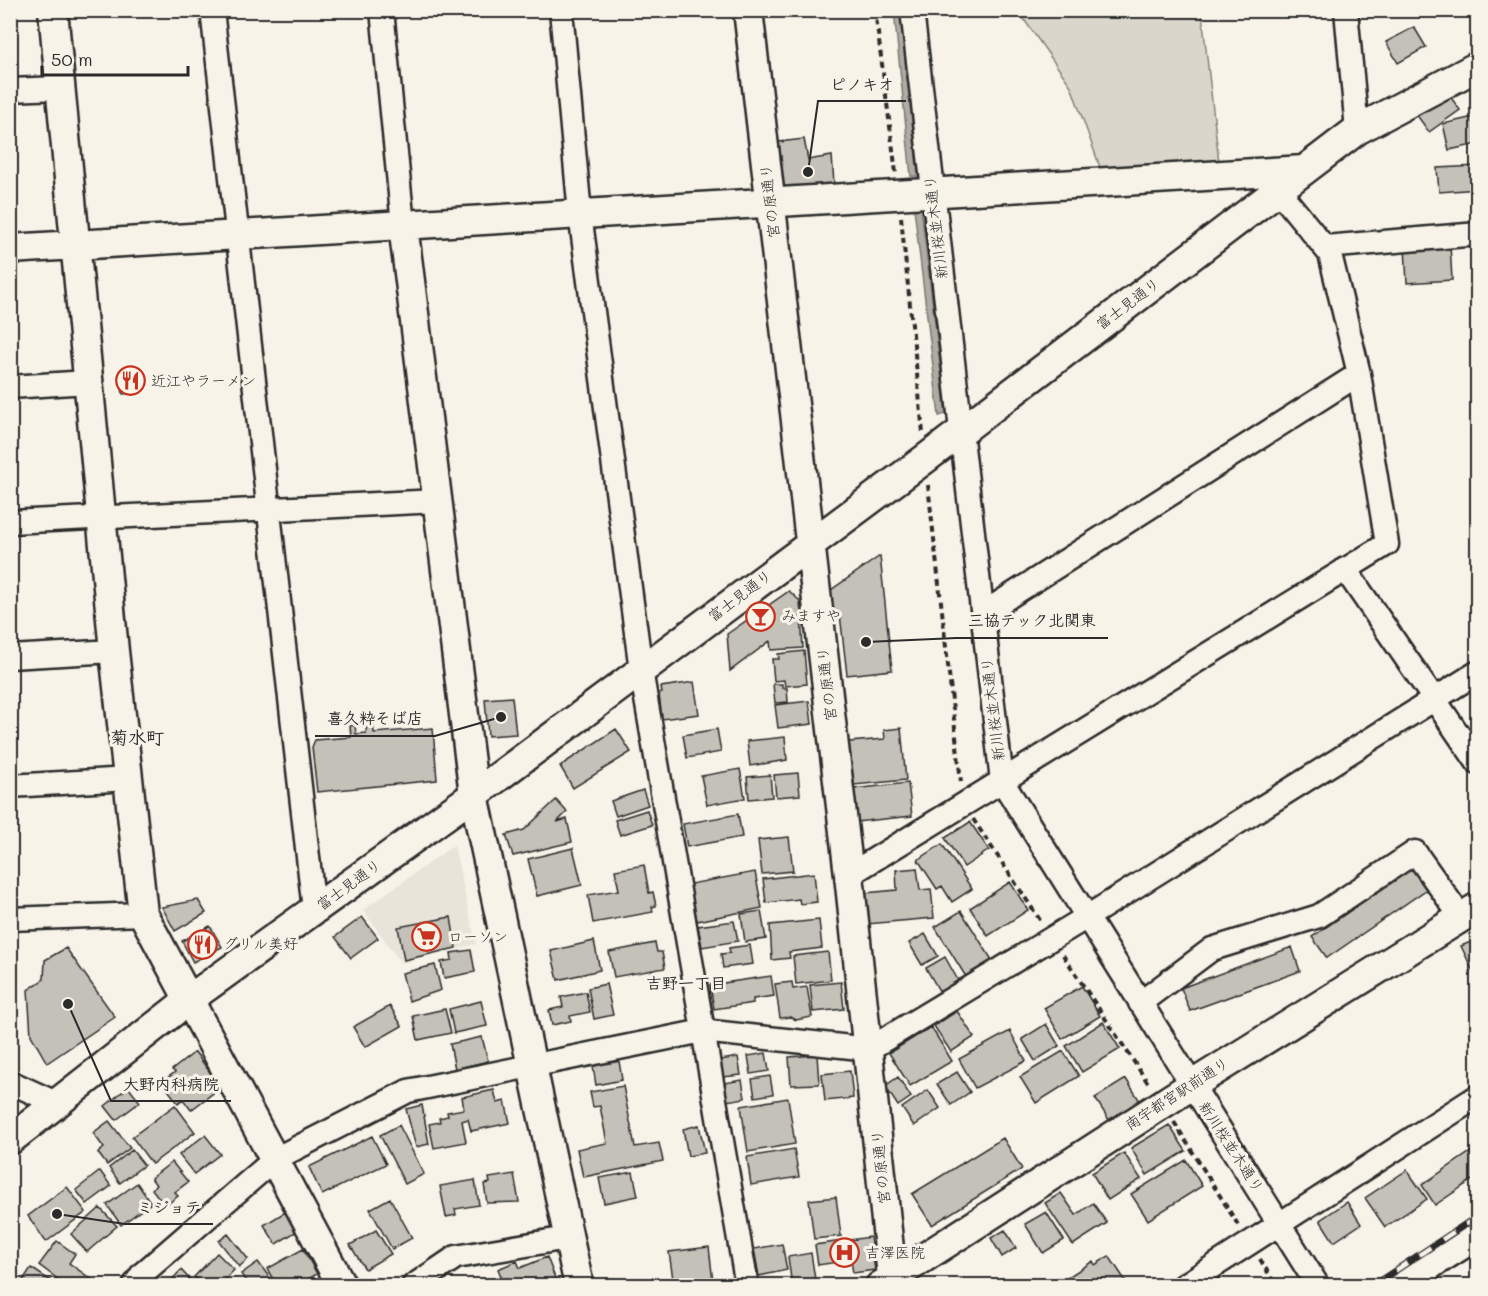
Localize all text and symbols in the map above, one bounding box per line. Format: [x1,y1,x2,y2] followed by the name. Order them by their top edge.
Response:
[42,39,188,77] scale bar
[51,47,93,71] text: 50 m
[818,67,906,101] callout: ピノキオ
[830,73,894,94] text: ピノキオ
[755,163,784,240] street label: 宮の原通り
[919,174,951,280] street label: 新川桜並木通り
[1091,273,1163,334] street label: 富士見通り
[114,365,146,397] restaurant icon: 近江やラーメン
[151,370,256,390] place label: 近江やラーメン
[703,565,775,626] street label: 富士見通り
[744,600,776,632] bar icon: みますや
[956,604,1108,638] callout: 三協テック北関東
[781,605,841,625] place label: みますや
[968,609,1096,630] text: 三協テック北関東
[812,646,841,723] street label: 宮の原通り
[976,656,1008,762] street label: 新川桜並木通り
[315,702,435,736] callout: 喜久粋そば店
[327,707,423,728] text: 喜久粋そば店
[110,725,164,749] district label: 菊水町
[312,854,385,914] street label: 富士見通り
[411,921,443,953] supermarket icon: ローソン
[448,926,508,946] place label: ローソン
[186,928,218,960] restaurant icon: グリル美好
[223,933,298,953] place label: グリル美好
[646,972,726,993] district label: 吉野一丁目
[1121,1052,1232,1134] street label: 南宇都宮駅前通り
[111,1067,231,1101] callout: 大野内科病院
[123,1073,219,1094] text: 大野内科病院
[1195,1097,1269,1196] street label: 新川桜並木通り
[866,1129,894,1205] street label: 宮の原通り
[125,1190,213,1224] callout: ミジョテ
[137,1196,201,1217] text: ミジョテ
[828,1237,860,1269] hospital icon: 吉澤医院
[865,1242,925,1262] place label: 吉澤医院

